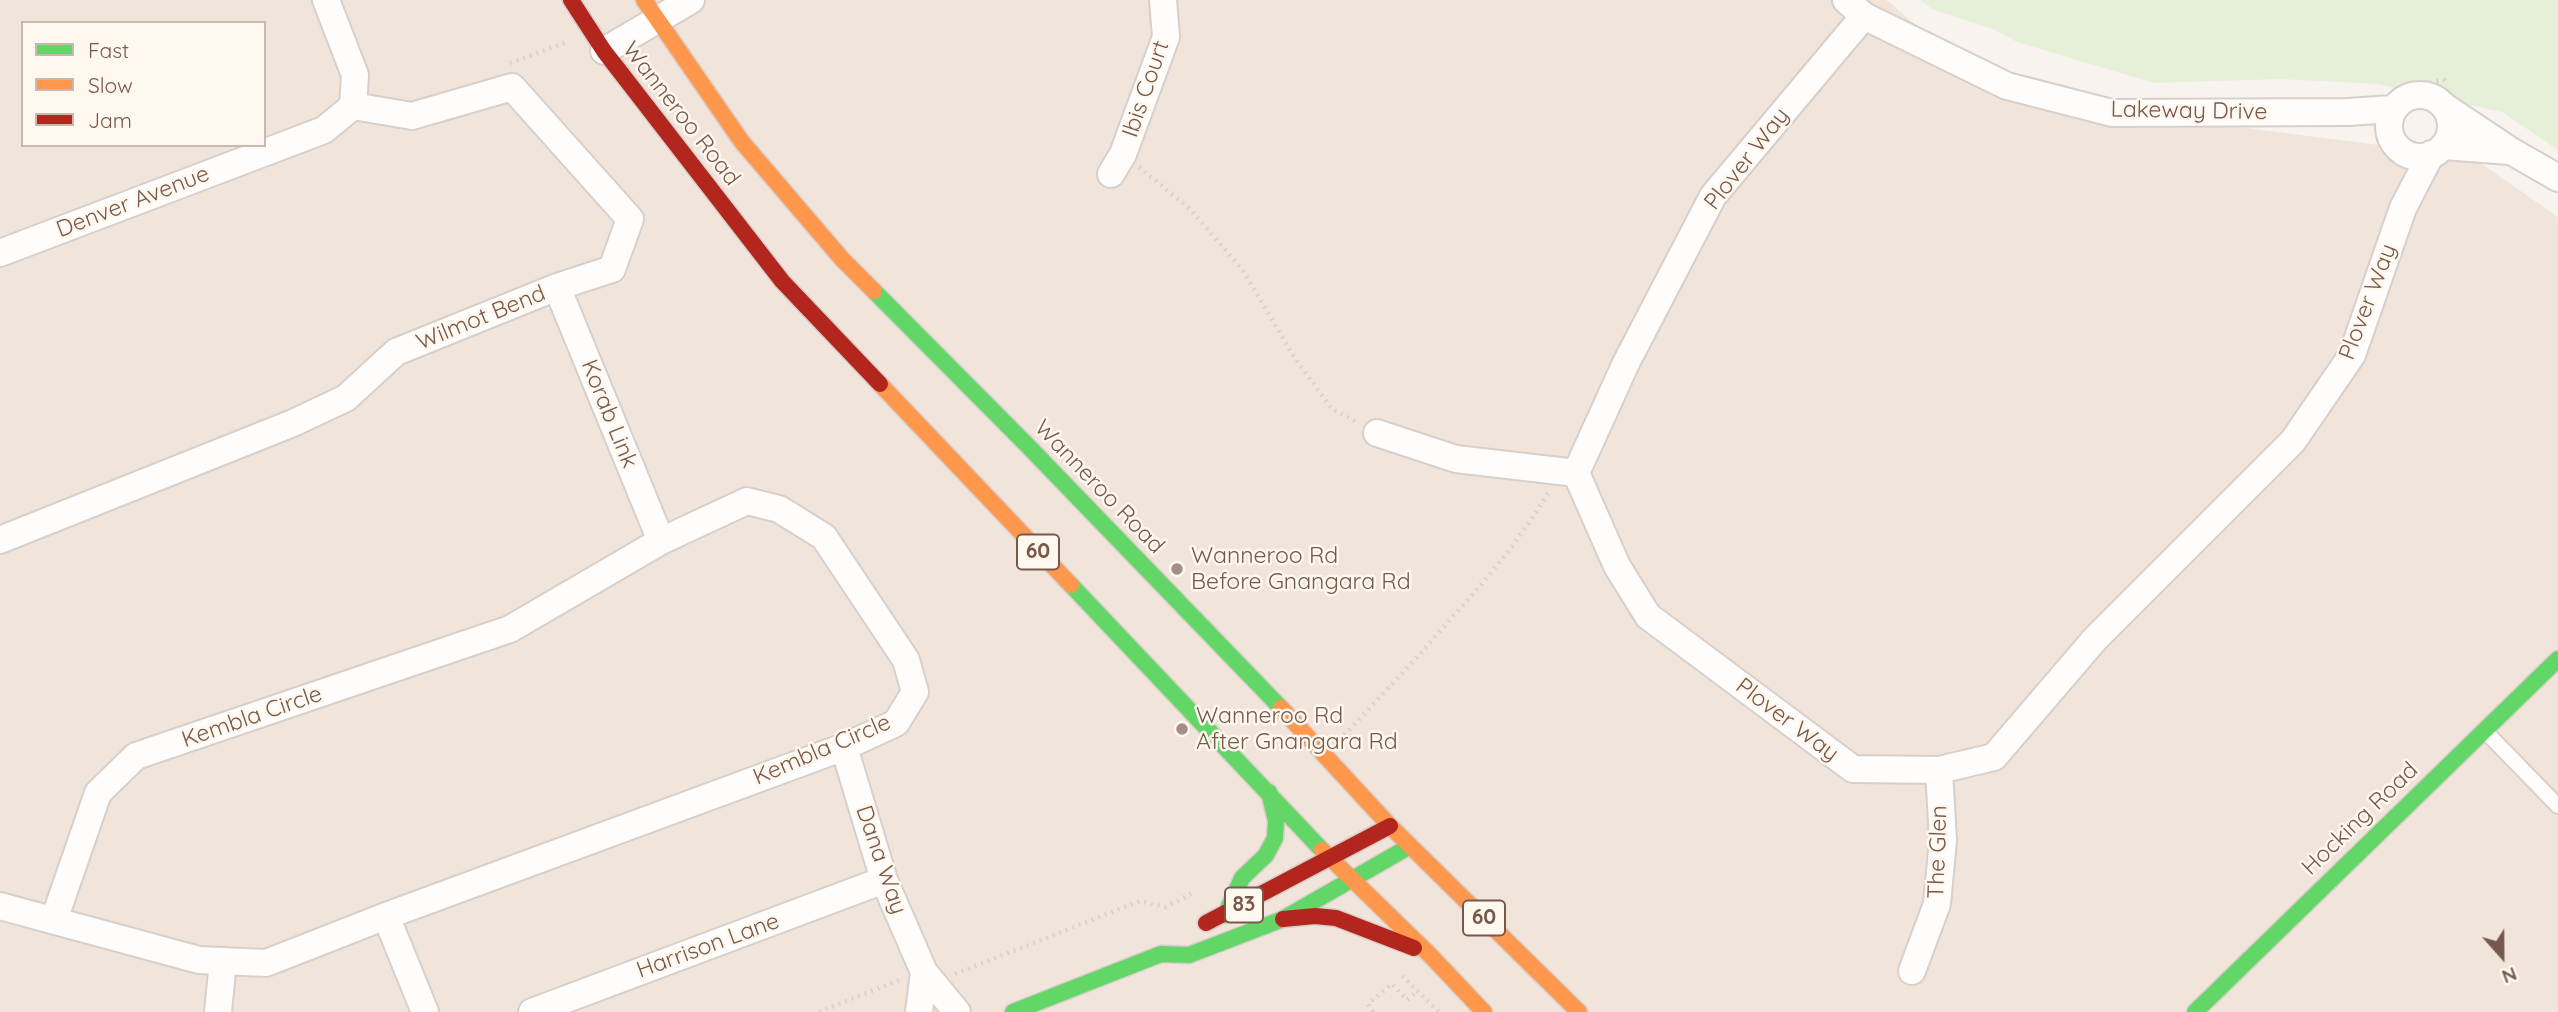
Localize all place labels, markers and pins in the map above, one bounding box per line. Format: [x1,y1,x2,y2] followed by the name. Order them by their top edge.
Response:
[1191,542,1411,596] place label: Wanneroo Rd Before Gnangara Rd
[1169,561,1185,577] marker: Wanneroo Rd Before Gnangara Rd
[1196,702,1398,756] place label: Wanneroo Rd After Gnangara Rd
[1174,721,1190,737] marker: Wanneroo Rd After Gnangara Rd

